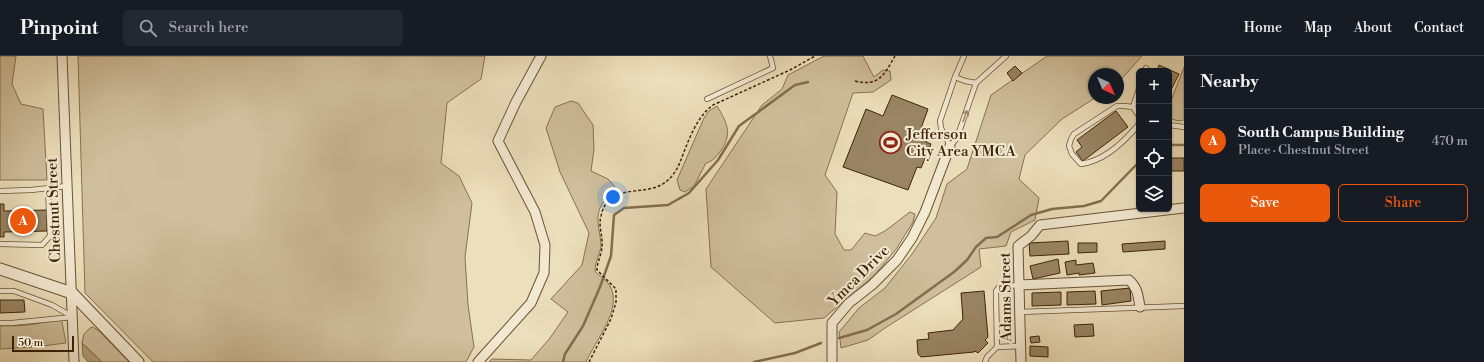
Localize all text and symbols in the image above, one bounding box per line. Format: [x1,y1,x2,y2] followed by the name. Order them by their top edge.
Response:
[123,10,403,46] search box
[20,16,99,40] text: Pinpoint
[137,17,159,39] icon: search
[169,18,249,37] text: Search here
[1244,19,1282,37] text: Home
[1304,19,1332,37] text: Map
[1354,19,1392,37] text: About
[1414,19,1464,37] text: Contact
[1088,68,1124,104] north arrow
[1136,68,1172,212] map controls
[1136,68,1172,104] button: +
[1200,71,1259,93] text: Nearby
[1136,104,1172,140] button: −
[961,110,969,122] one-way arrow
[1238,123,1404,142] text: South Campus Building
[905,125,1017,161] place label: Jefferson City Area YMCA
[877,130,903,156] sports icon: Jefferson City Area YMCA
[1208,133,1218,149] text: A
[1432,133,1468,149] text: 470 m
[1136,140,1172,176] button: locate
[1238,142,1369,158] text: Place · Chestnut Street
[43,156,65,263] street label: Chestnut Street
[1136,176,1172,212] button: layers
[1200,184,1330,222] button: Save
[1338,184,1468,222] button: Share
[603,187,623,207] your location
[10,206,36,236] pin: A
[824,241,894,311] street label: Ymca Drive
[996,251,1016,343] street label: Adams Street
[12,334,74,353] scale bar
[18,336,43,350] text: 50 m

